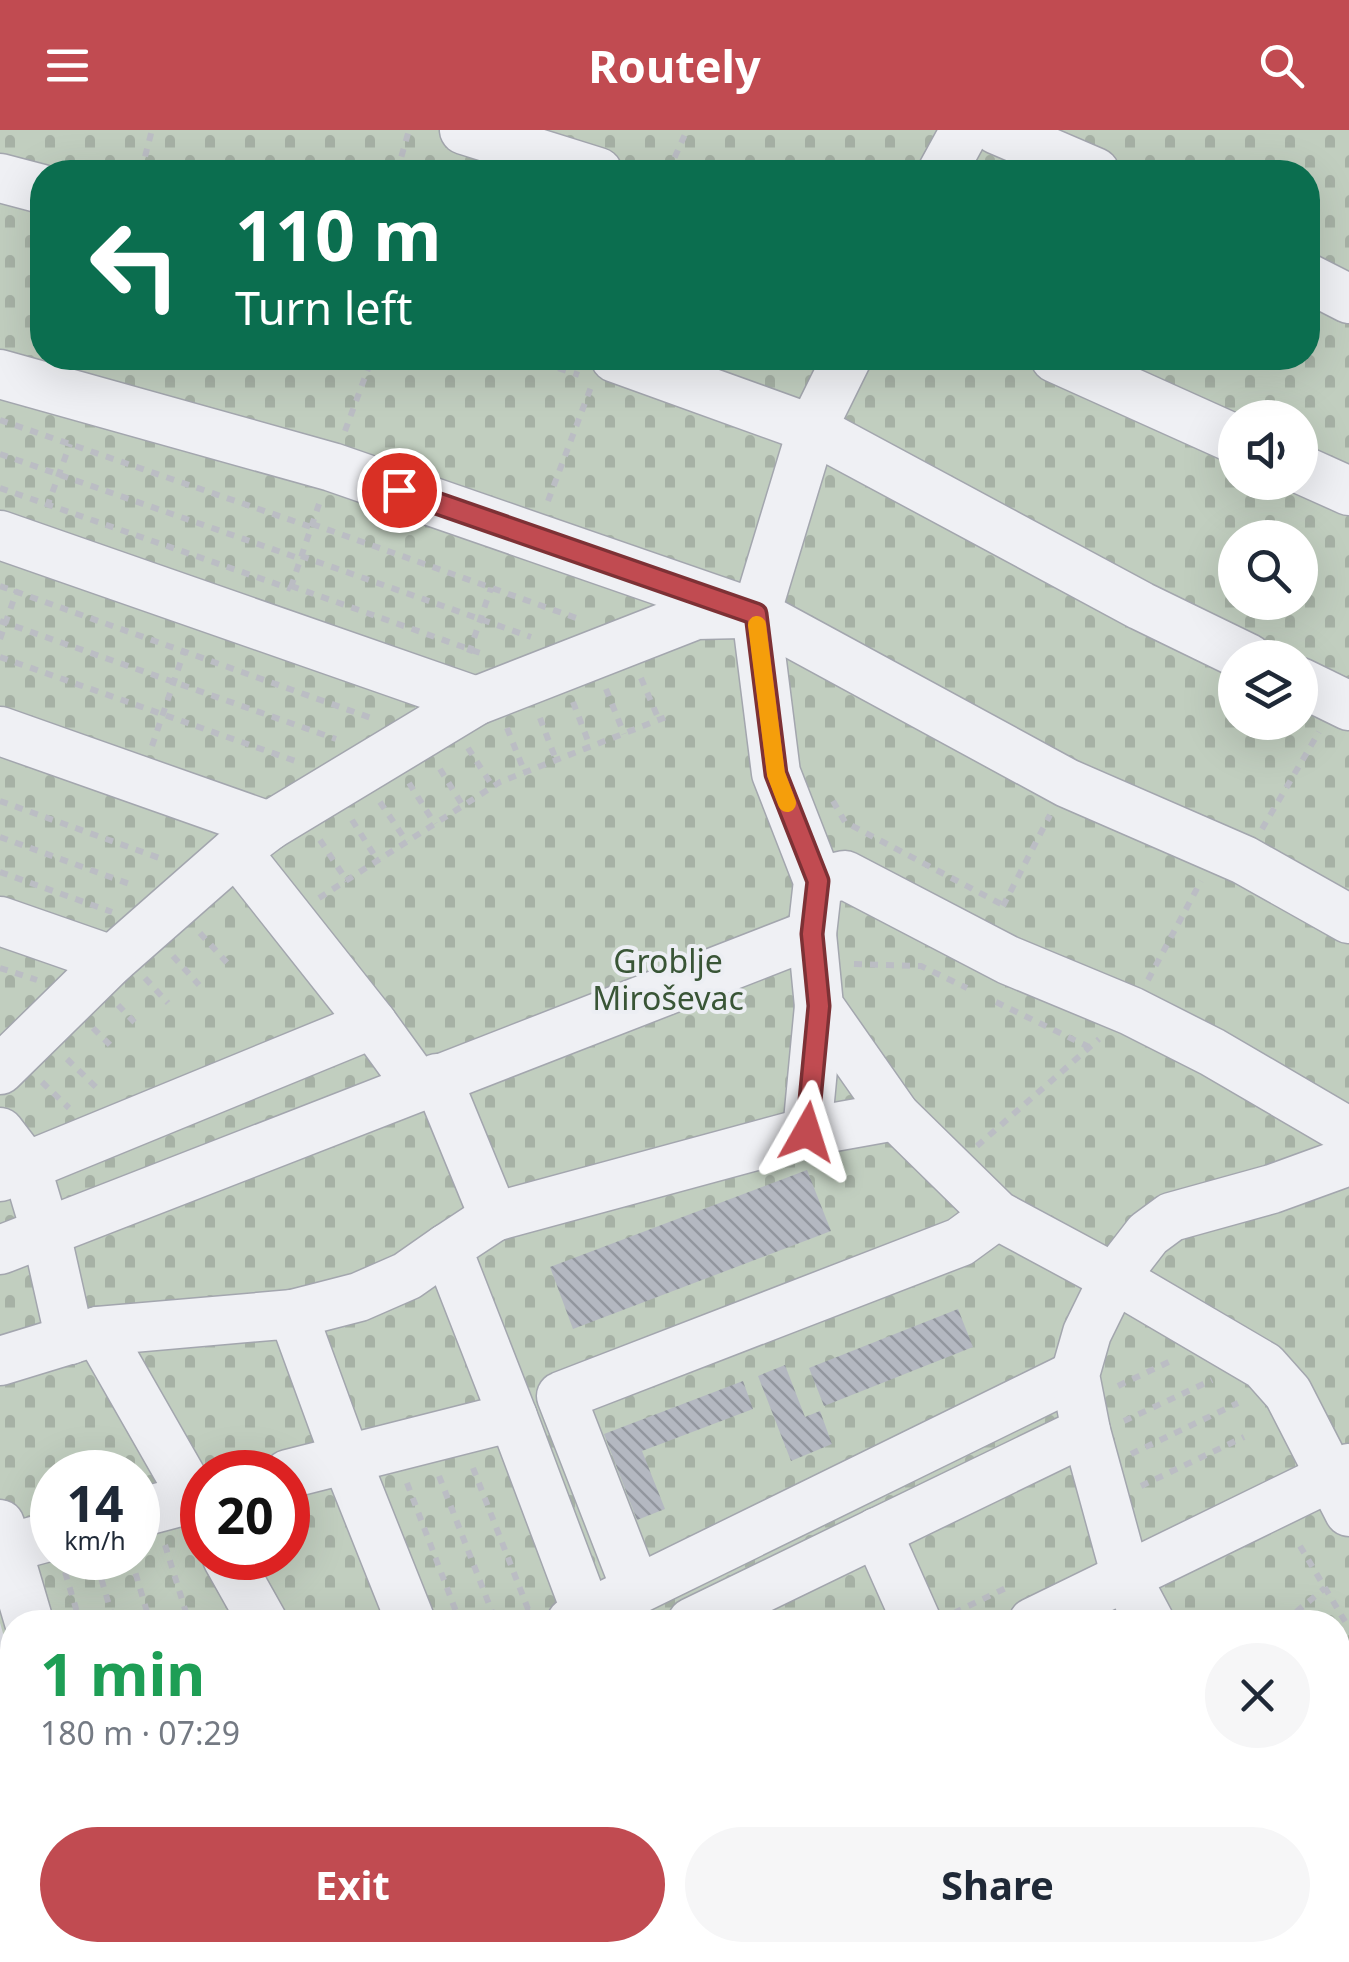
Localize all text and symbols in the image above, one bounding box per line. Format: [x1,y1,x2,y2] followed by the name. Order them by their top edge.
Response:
[588,35,761,96] text: Routely
[40,38,95,93] icon: menu
[1254,38,1309,93] icon: search
[235,186,442,282] text: 110 m
[70,200,200,330] icon: left
[235,277,412,338] text: Turn left
[1218,400,1318,740] map controls
[1218,400,1318,500] button: sound
[357,448,442,533] pin
[372,463,427,518] icon: arrive
[1218,520,1318,620] button: search
[1218,640,1318,740] button: layers
[592,939,744,1019] park label: Groblje Miroševac
[755,1080,859,1184] position arrow
[180,1450,310,1580] speed limit sign: 20
[66,1469,124,1537] text: 14
[64,1523,126,1557] text: km/h
[40,1632,205,1714] text: 1 min
[1205,1643,1310,1748] button: close
[40,1711,240,1754] text: 180 m · 07:29
[40,1827,665,1942] button: Exit
[685,1827,1310,1942] button: Share

